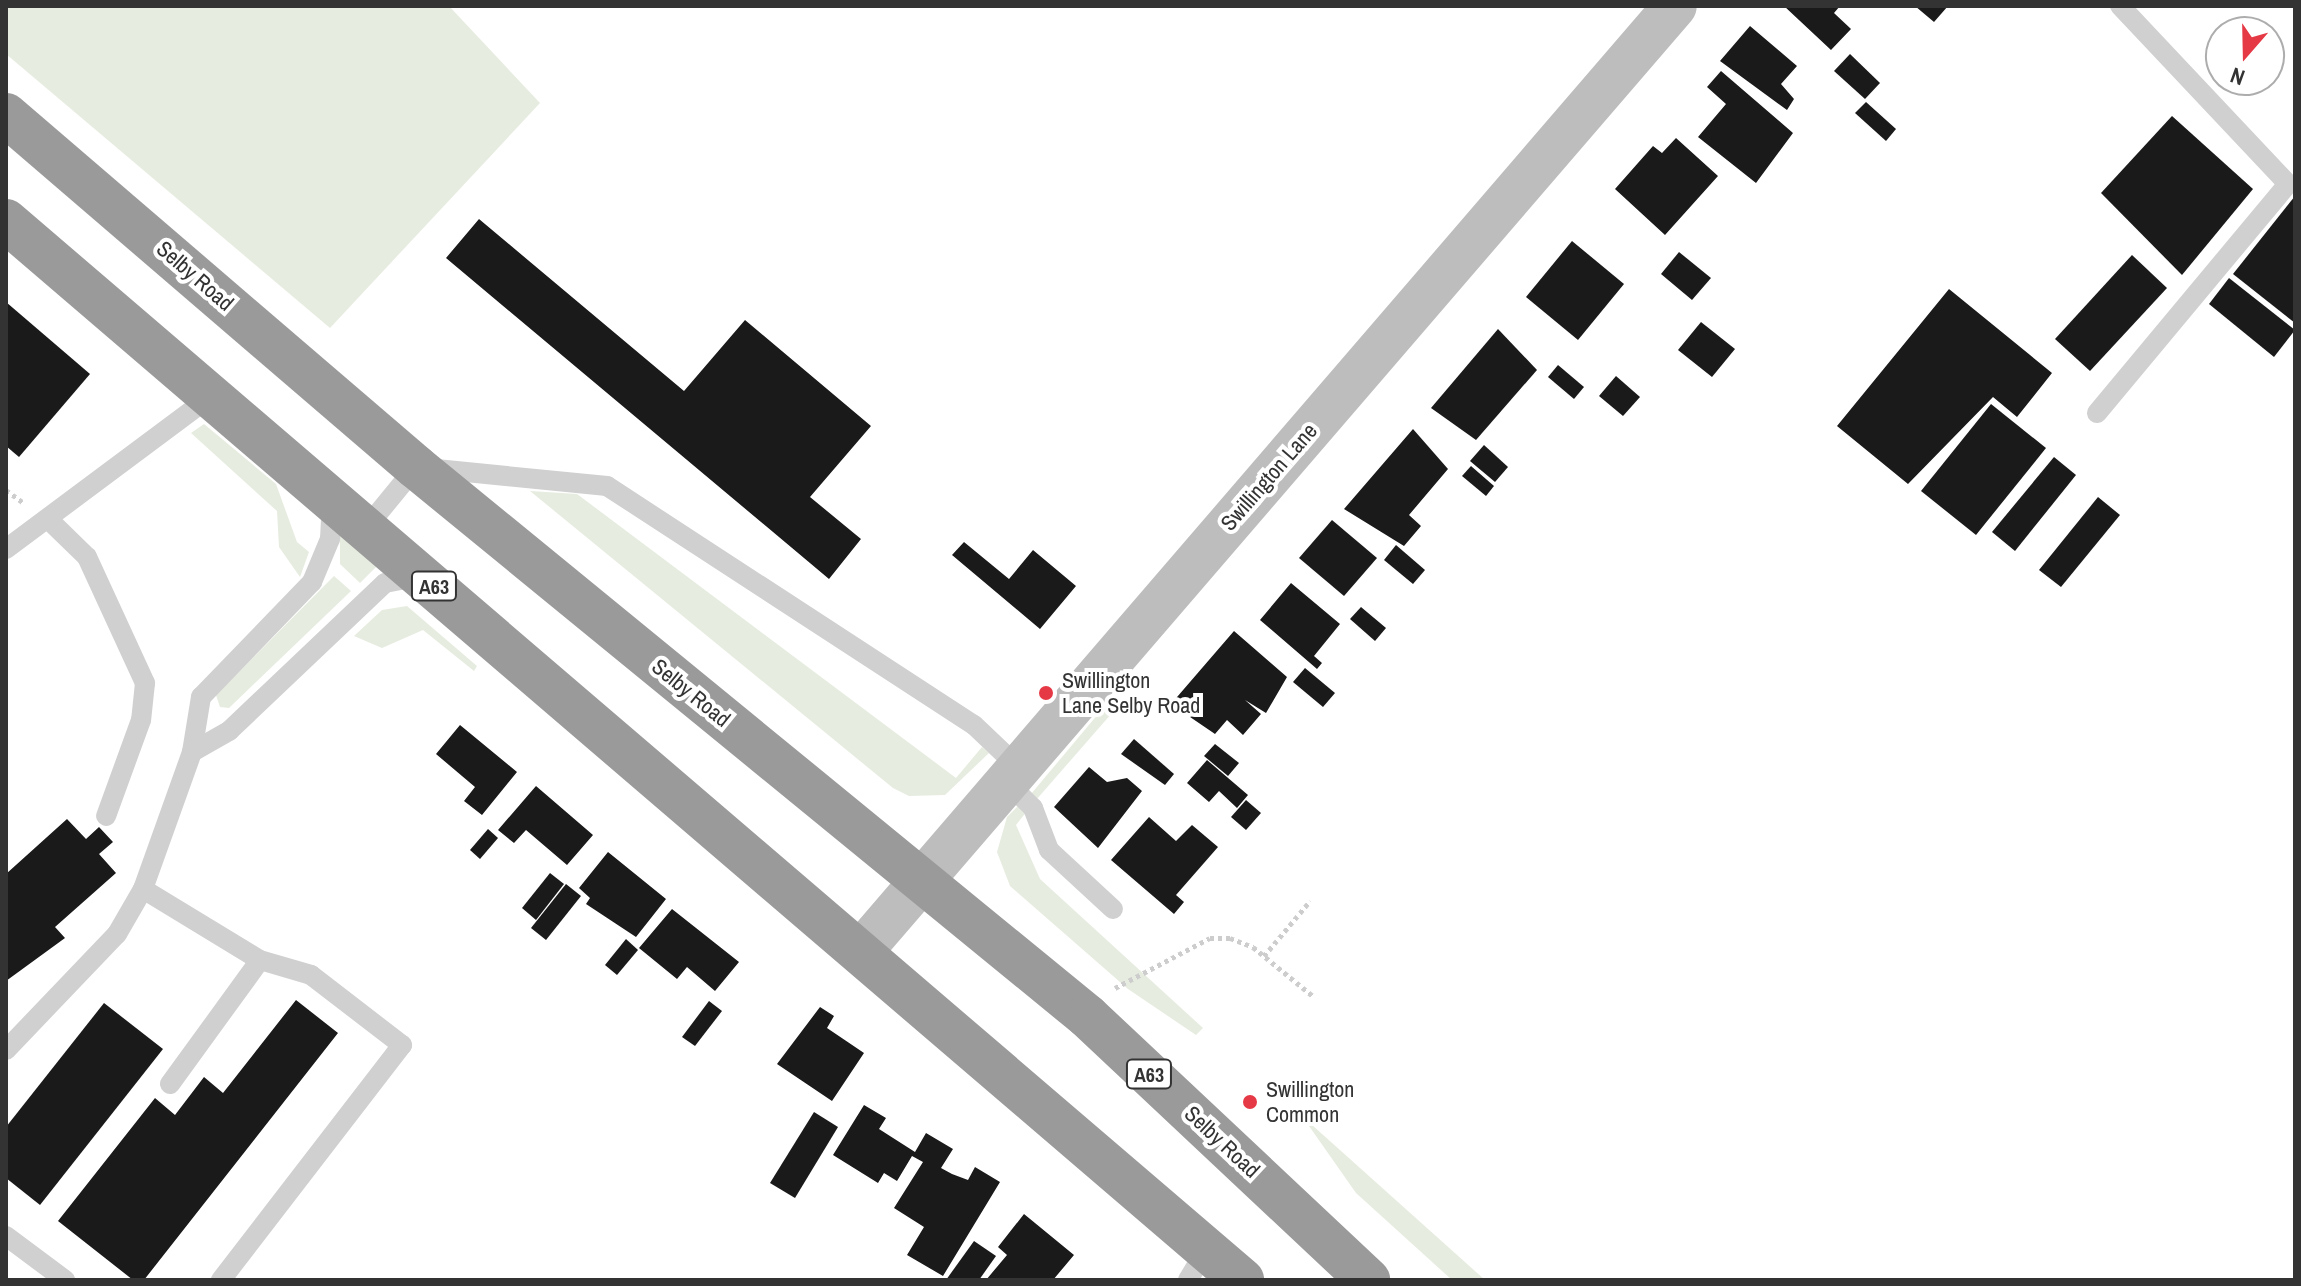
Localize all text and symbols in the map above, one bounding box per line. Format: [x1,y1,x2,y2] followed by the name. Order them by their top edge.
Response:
[2205,16,2285,96] north arrow
[2226,60,2249,93] text: N
[151,235,239,317] street label: Selby Road
[1215,418,1323,536] street label: Swillington Lane
[410,570,458,602] road number: A63
[646,653,736,733] street label: Selby Road
[1062,667,1200,718] place label: Swillington Lane Selby Road
[1037,684,1055,702] marker: Swillington Lane Selby Road
[1125,1058,1173,1090] road number: A63
[1266,1076,1354,1128] place label: Swillington Common
[1241,1093,1259,1111] marker: Swillington Common
[1179,1101,1265,1183] street label: Selby Road

